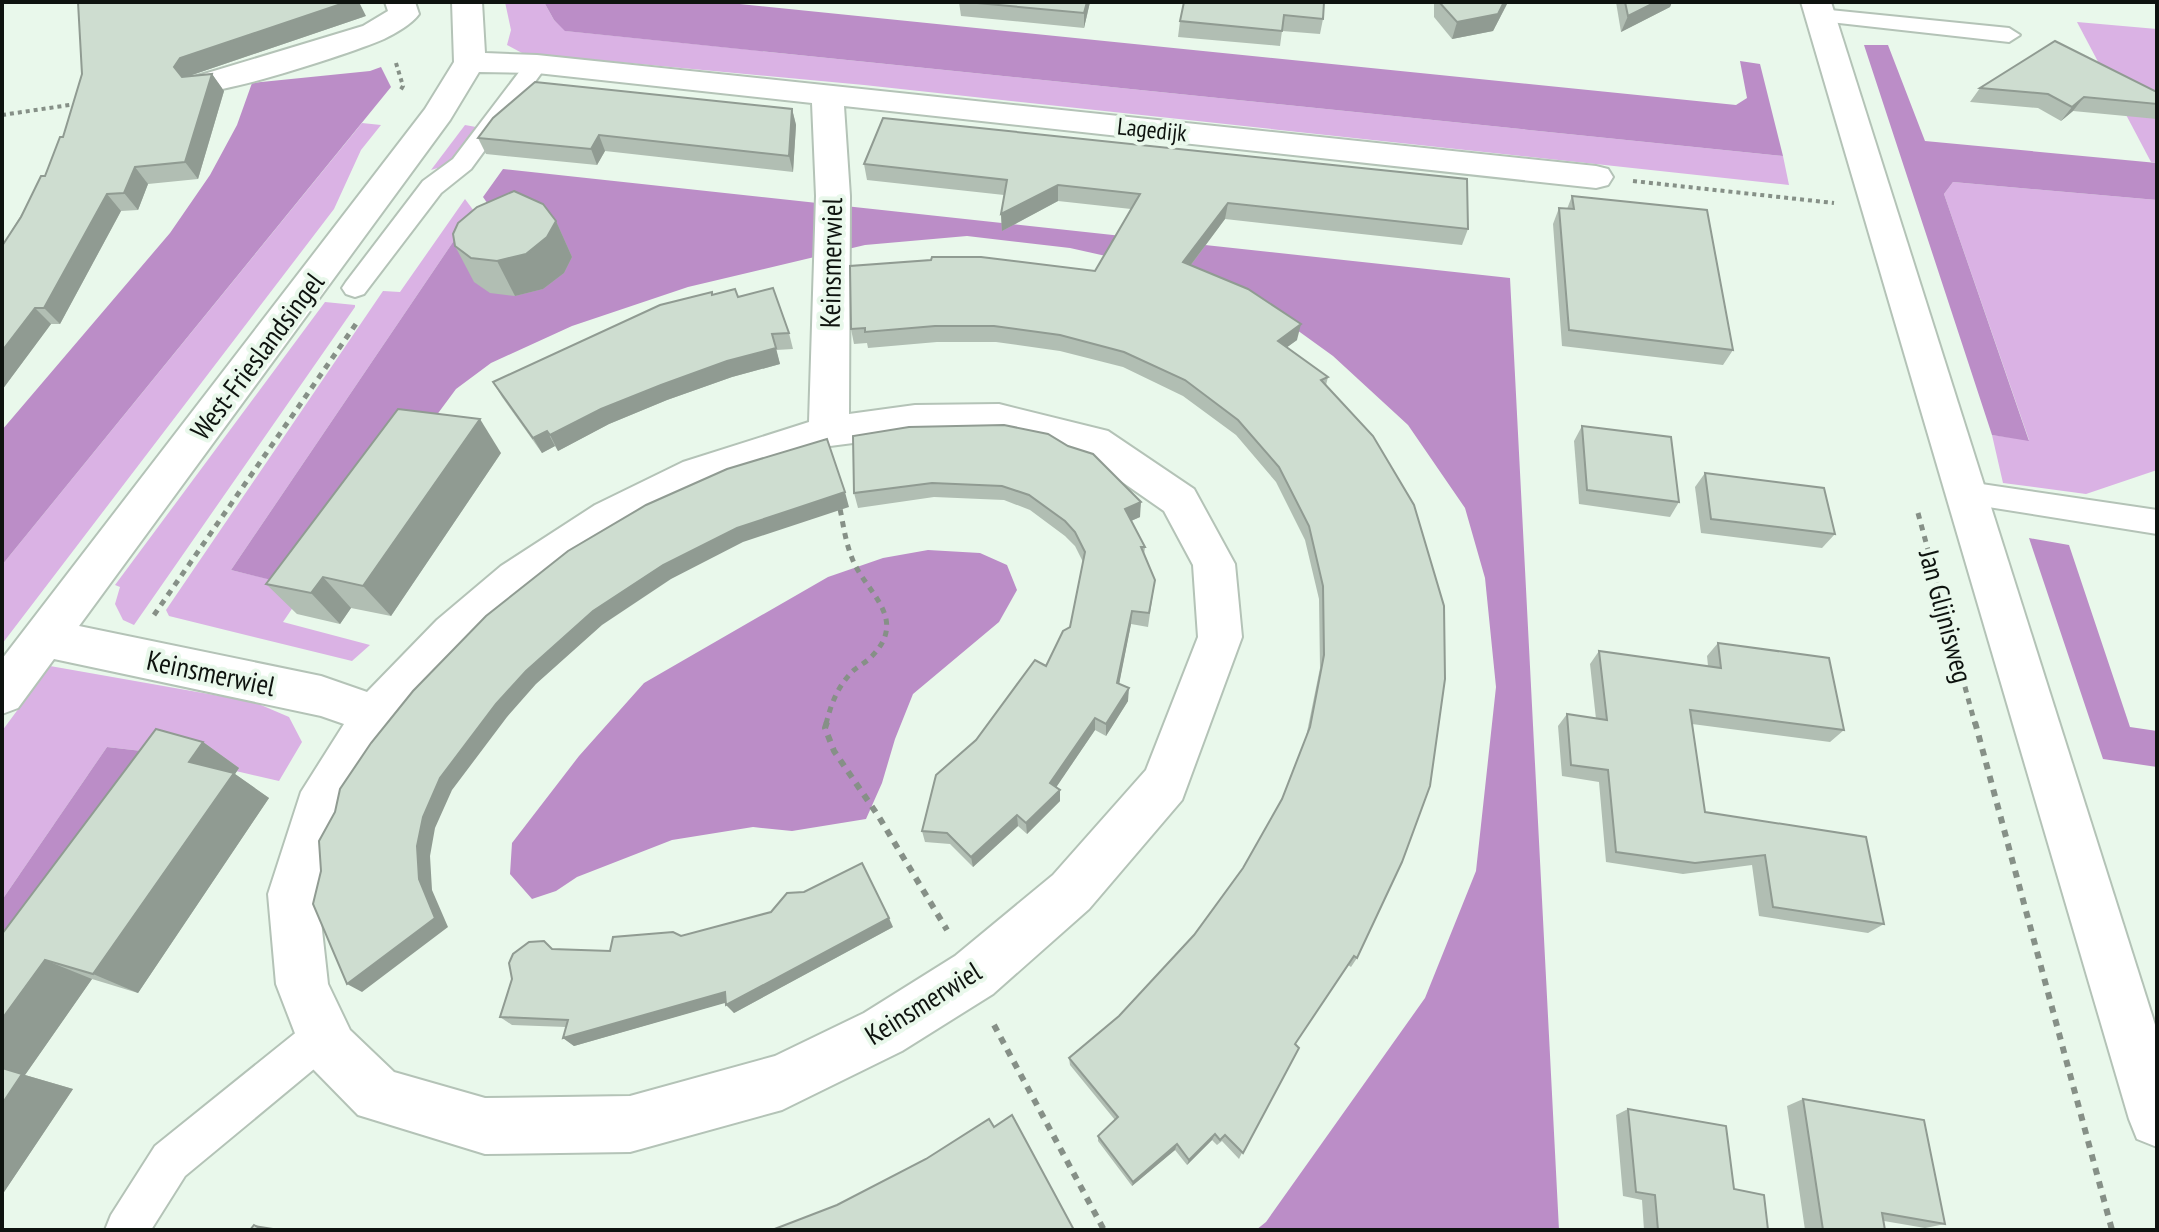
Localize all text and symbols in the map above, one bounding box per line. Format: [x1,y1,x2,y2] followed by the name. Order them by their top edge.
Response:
[1116,110,1189,149] street label: Lagedijk
[811,197,850,328] street label: Keinsmerwiel
[181,264,332,447] street label: West-Frieslandsingel
[1911,544,1982,686] street label: Jan Glijnisweg
[144,641,279,704] street label: Keinsmerwiel
[858,952,988,1053] street label: Keinsmerwiel

